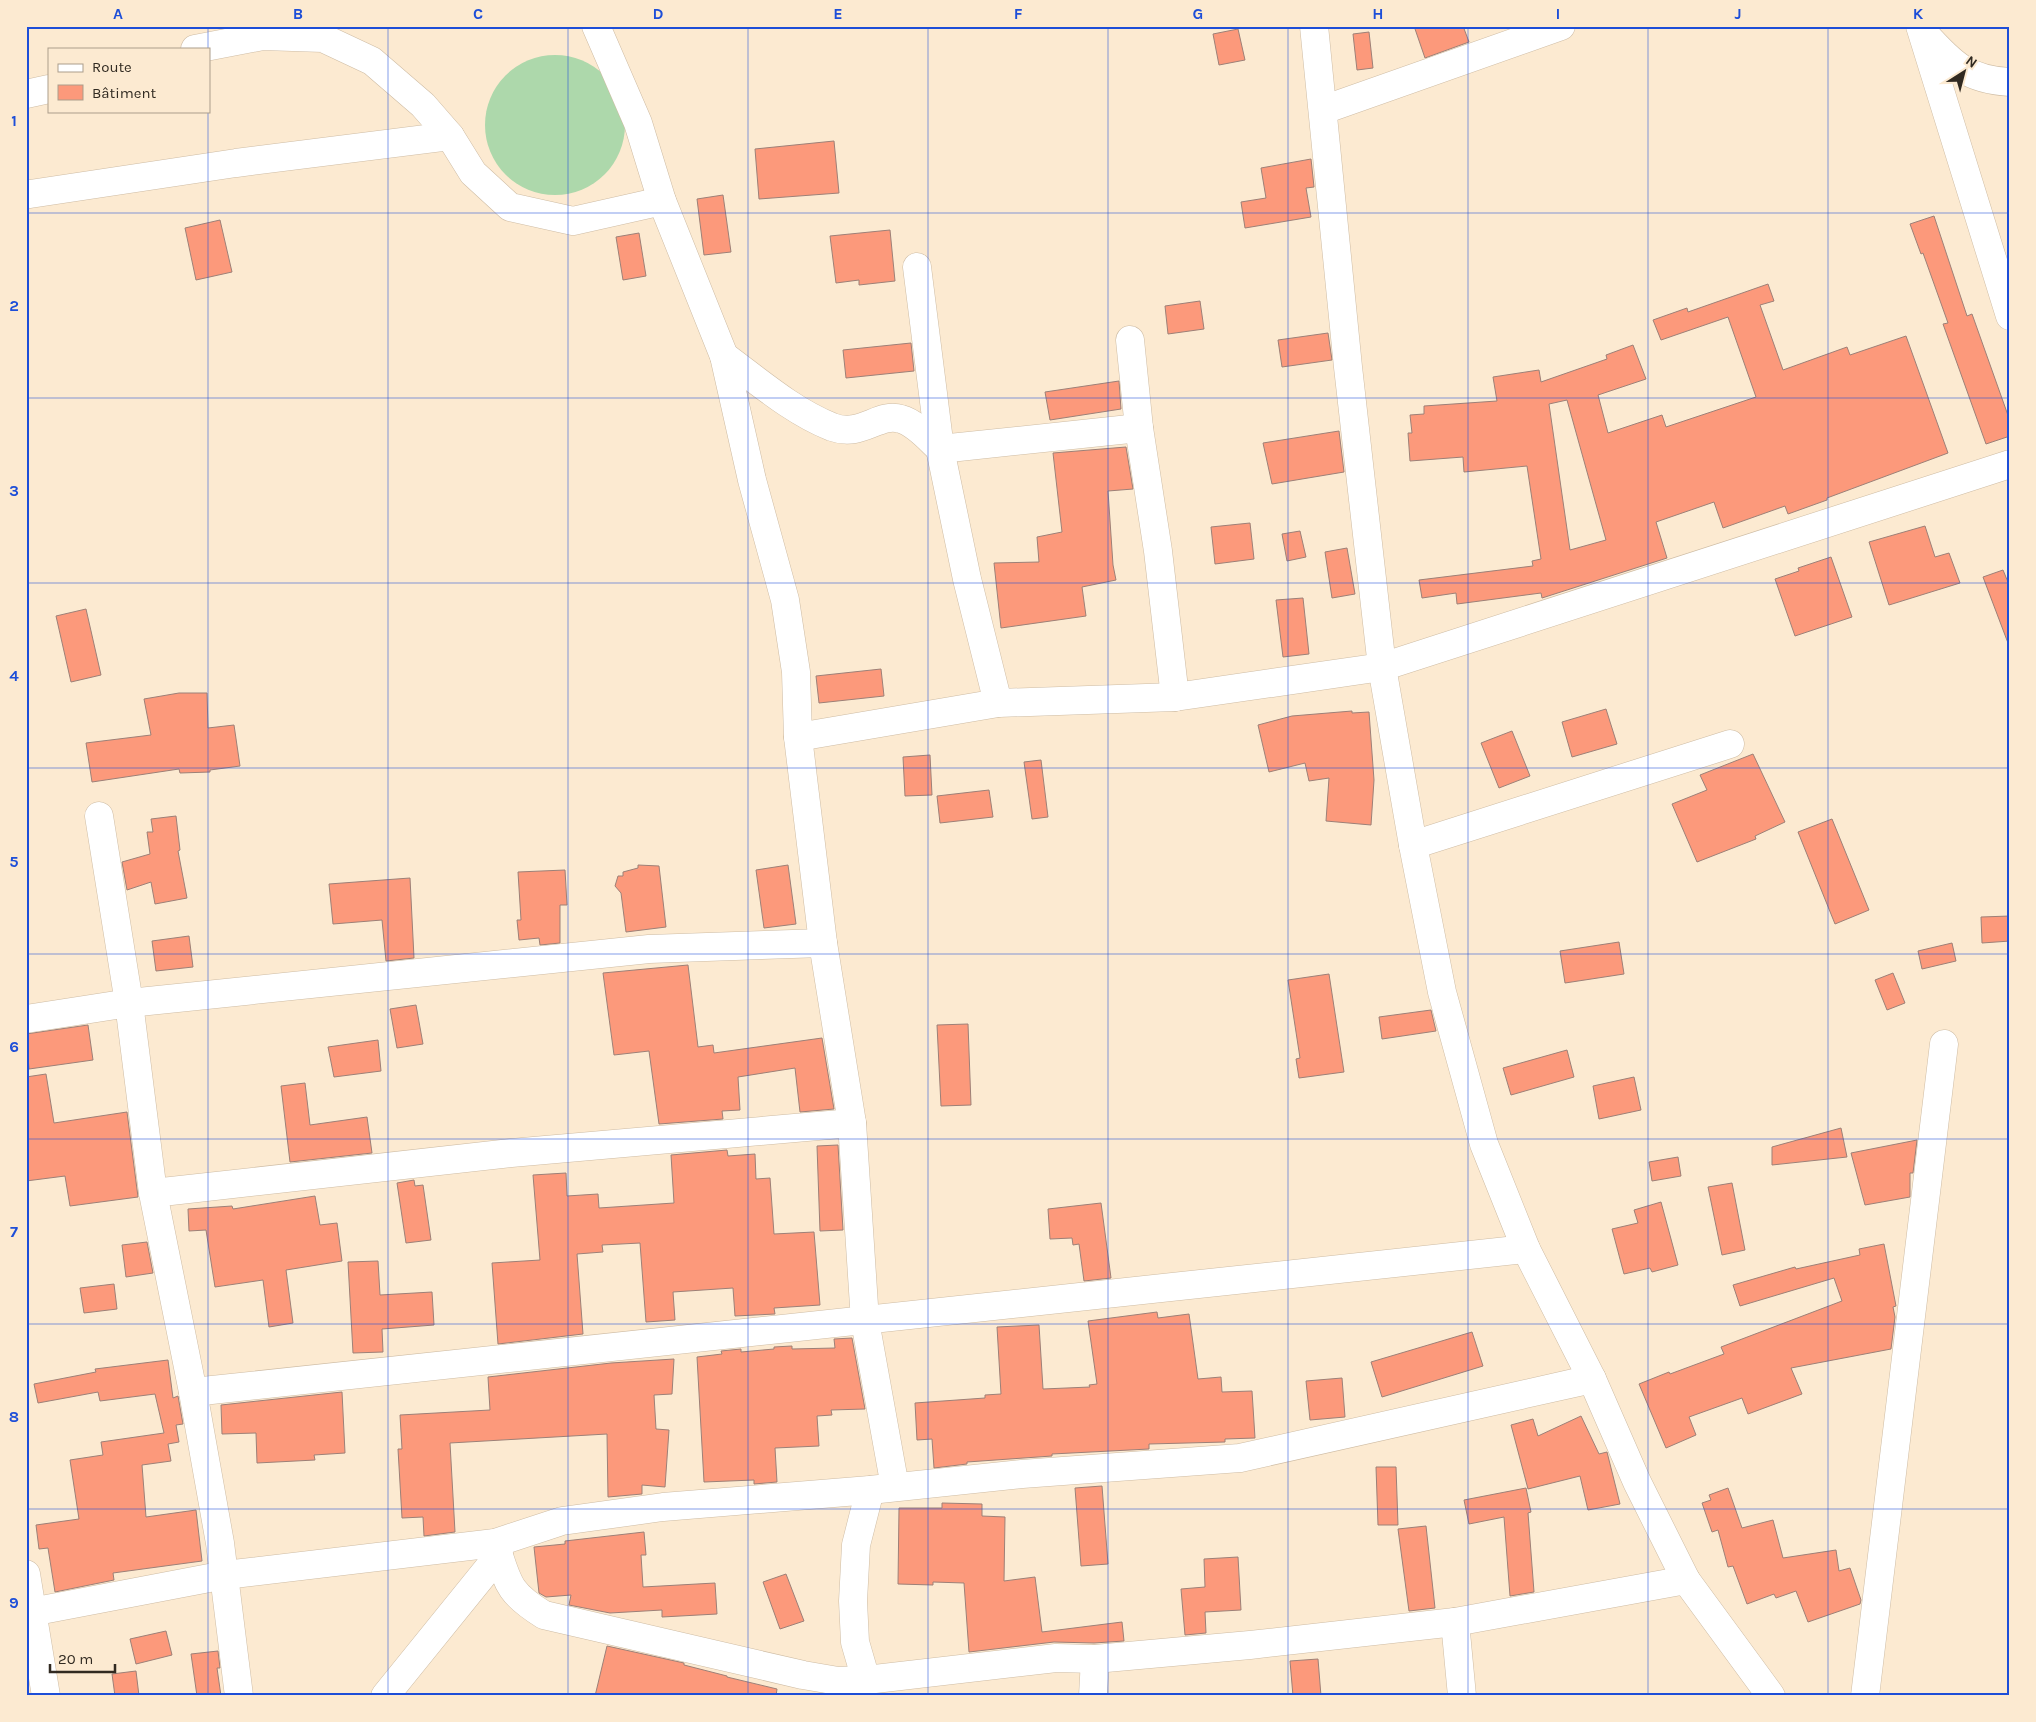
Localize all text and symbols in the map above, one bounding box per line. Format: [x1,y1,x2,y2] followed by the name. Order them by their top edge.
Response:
[113,4,123,23] text: A
[293,4,303,23] text: B
[473,4,483,23] text: C
[653,4,664,23] text: D
[833,4,843,23] text: E
[1014,4,1023,23] text: F
[1193,4,1203,23] text: G
[1372,4,1384,23] text: H
[1556,4,1560,23] text: I
[1734,4,1742,23] text: J
[1913,4,1924,23] text: K
[48,48,210,112] legend
[1938,48,1988,98] north arrow
[1962,52,1980,72] text: N
[92,58,132,76] text: Route
[92,84,156,102] text: Bâtiment
[11,111,17,130] text: 1
[9,296,19,315] text: 2
[9,481,19,500] text: 3
[9,666,19,685] text: 4
[9,852,19,871] text: 5
[9,1037,19,1056] text: 6
[10,1222,18,1241] text: 7
[9,1407,19,1426] text: 8
[9,1593,19,1612] text: 9
[50,1642,115,1674] scale bar
[58,1650,93,1668] text: 20 m

